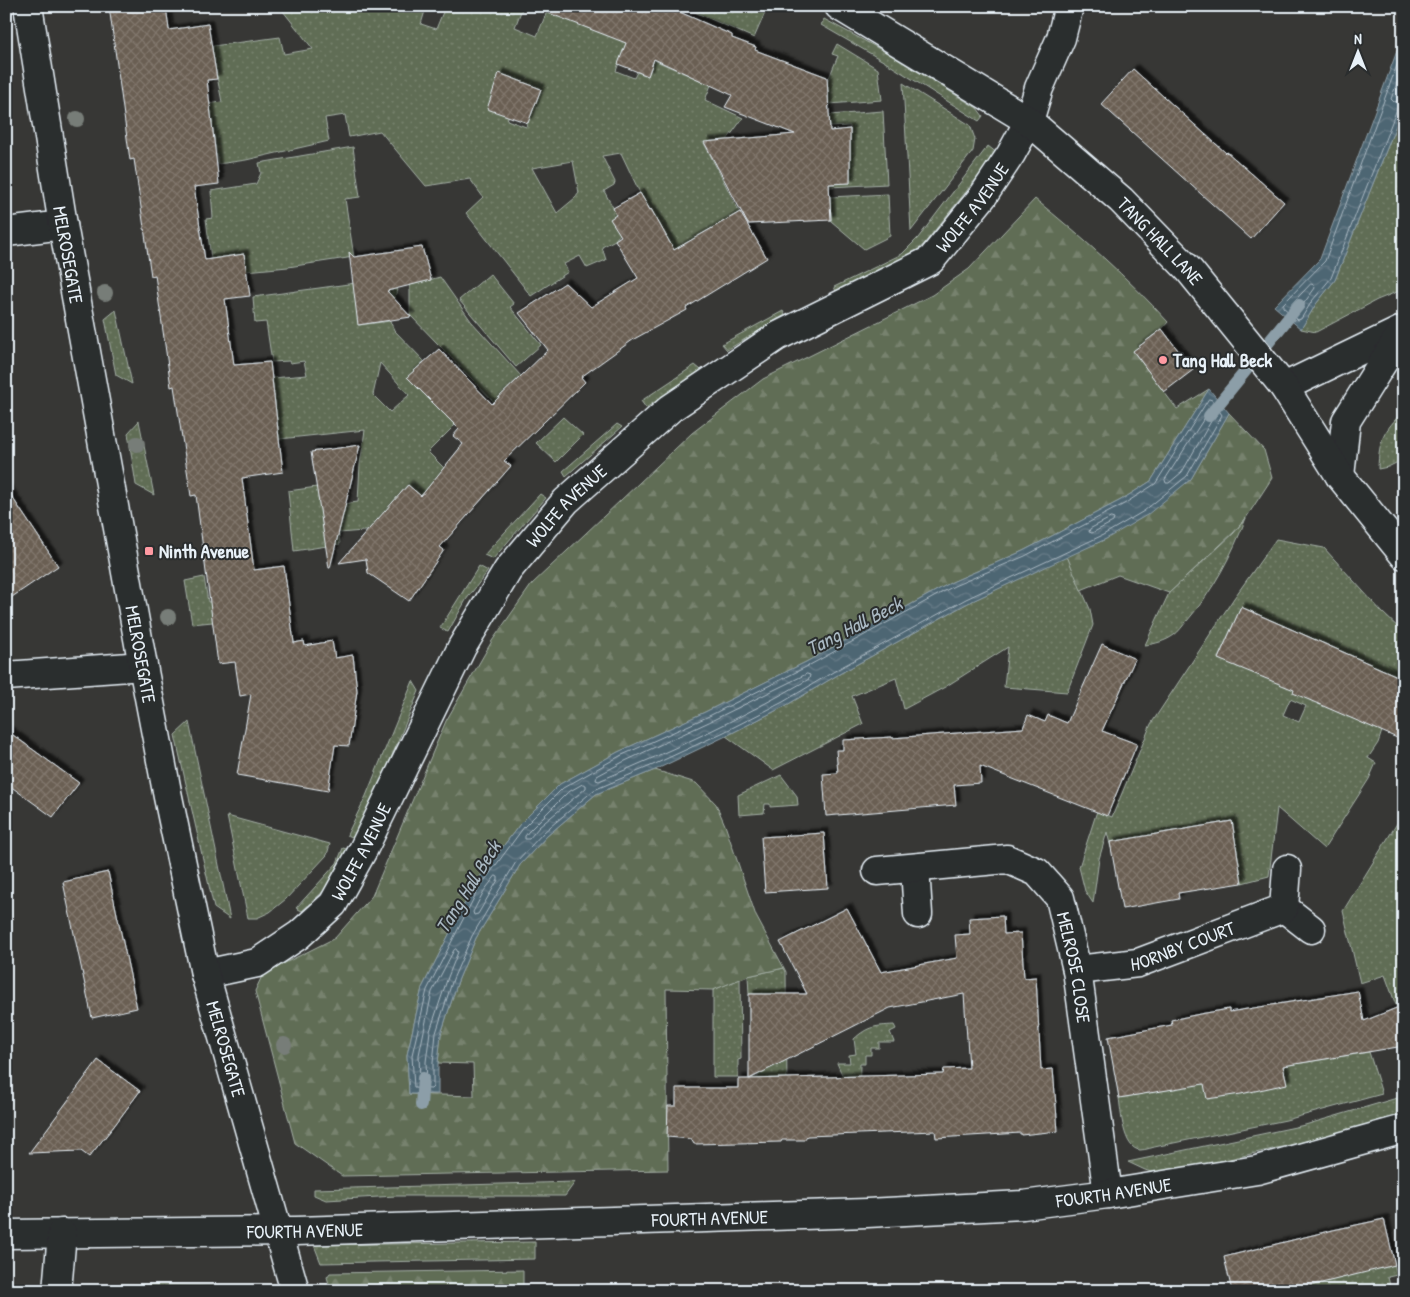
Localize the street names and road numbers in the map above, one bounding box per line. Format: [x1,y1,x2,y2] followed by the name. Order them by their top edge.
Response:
[929,157,1015,258] street label: WOLFE AVENUE
[1112,191,1209,291] street label: TANG HALL LANE
[47,204,90,306] street label: MELROSEGATE
[520,458,613,553] street label: WOLFE AVENUE
[119,603,163,706] street label: MELROSEGATE
[325,798,397,905] street label: WOLFE AVENUE
[1051,909,1097,1025] street label: MELROSE CLOSE
[1129,914,1239,977] street label: HORNBY COURT
[200,998,252,1101] street label: MELROSEGATE
[1053,1171,1174,1214] street label: FOURTH AVENUE
[650,1203,769,1233] street label: FOURTH AVENUE
[246,1216,364,1245] street label: FOURTH AVENUE

